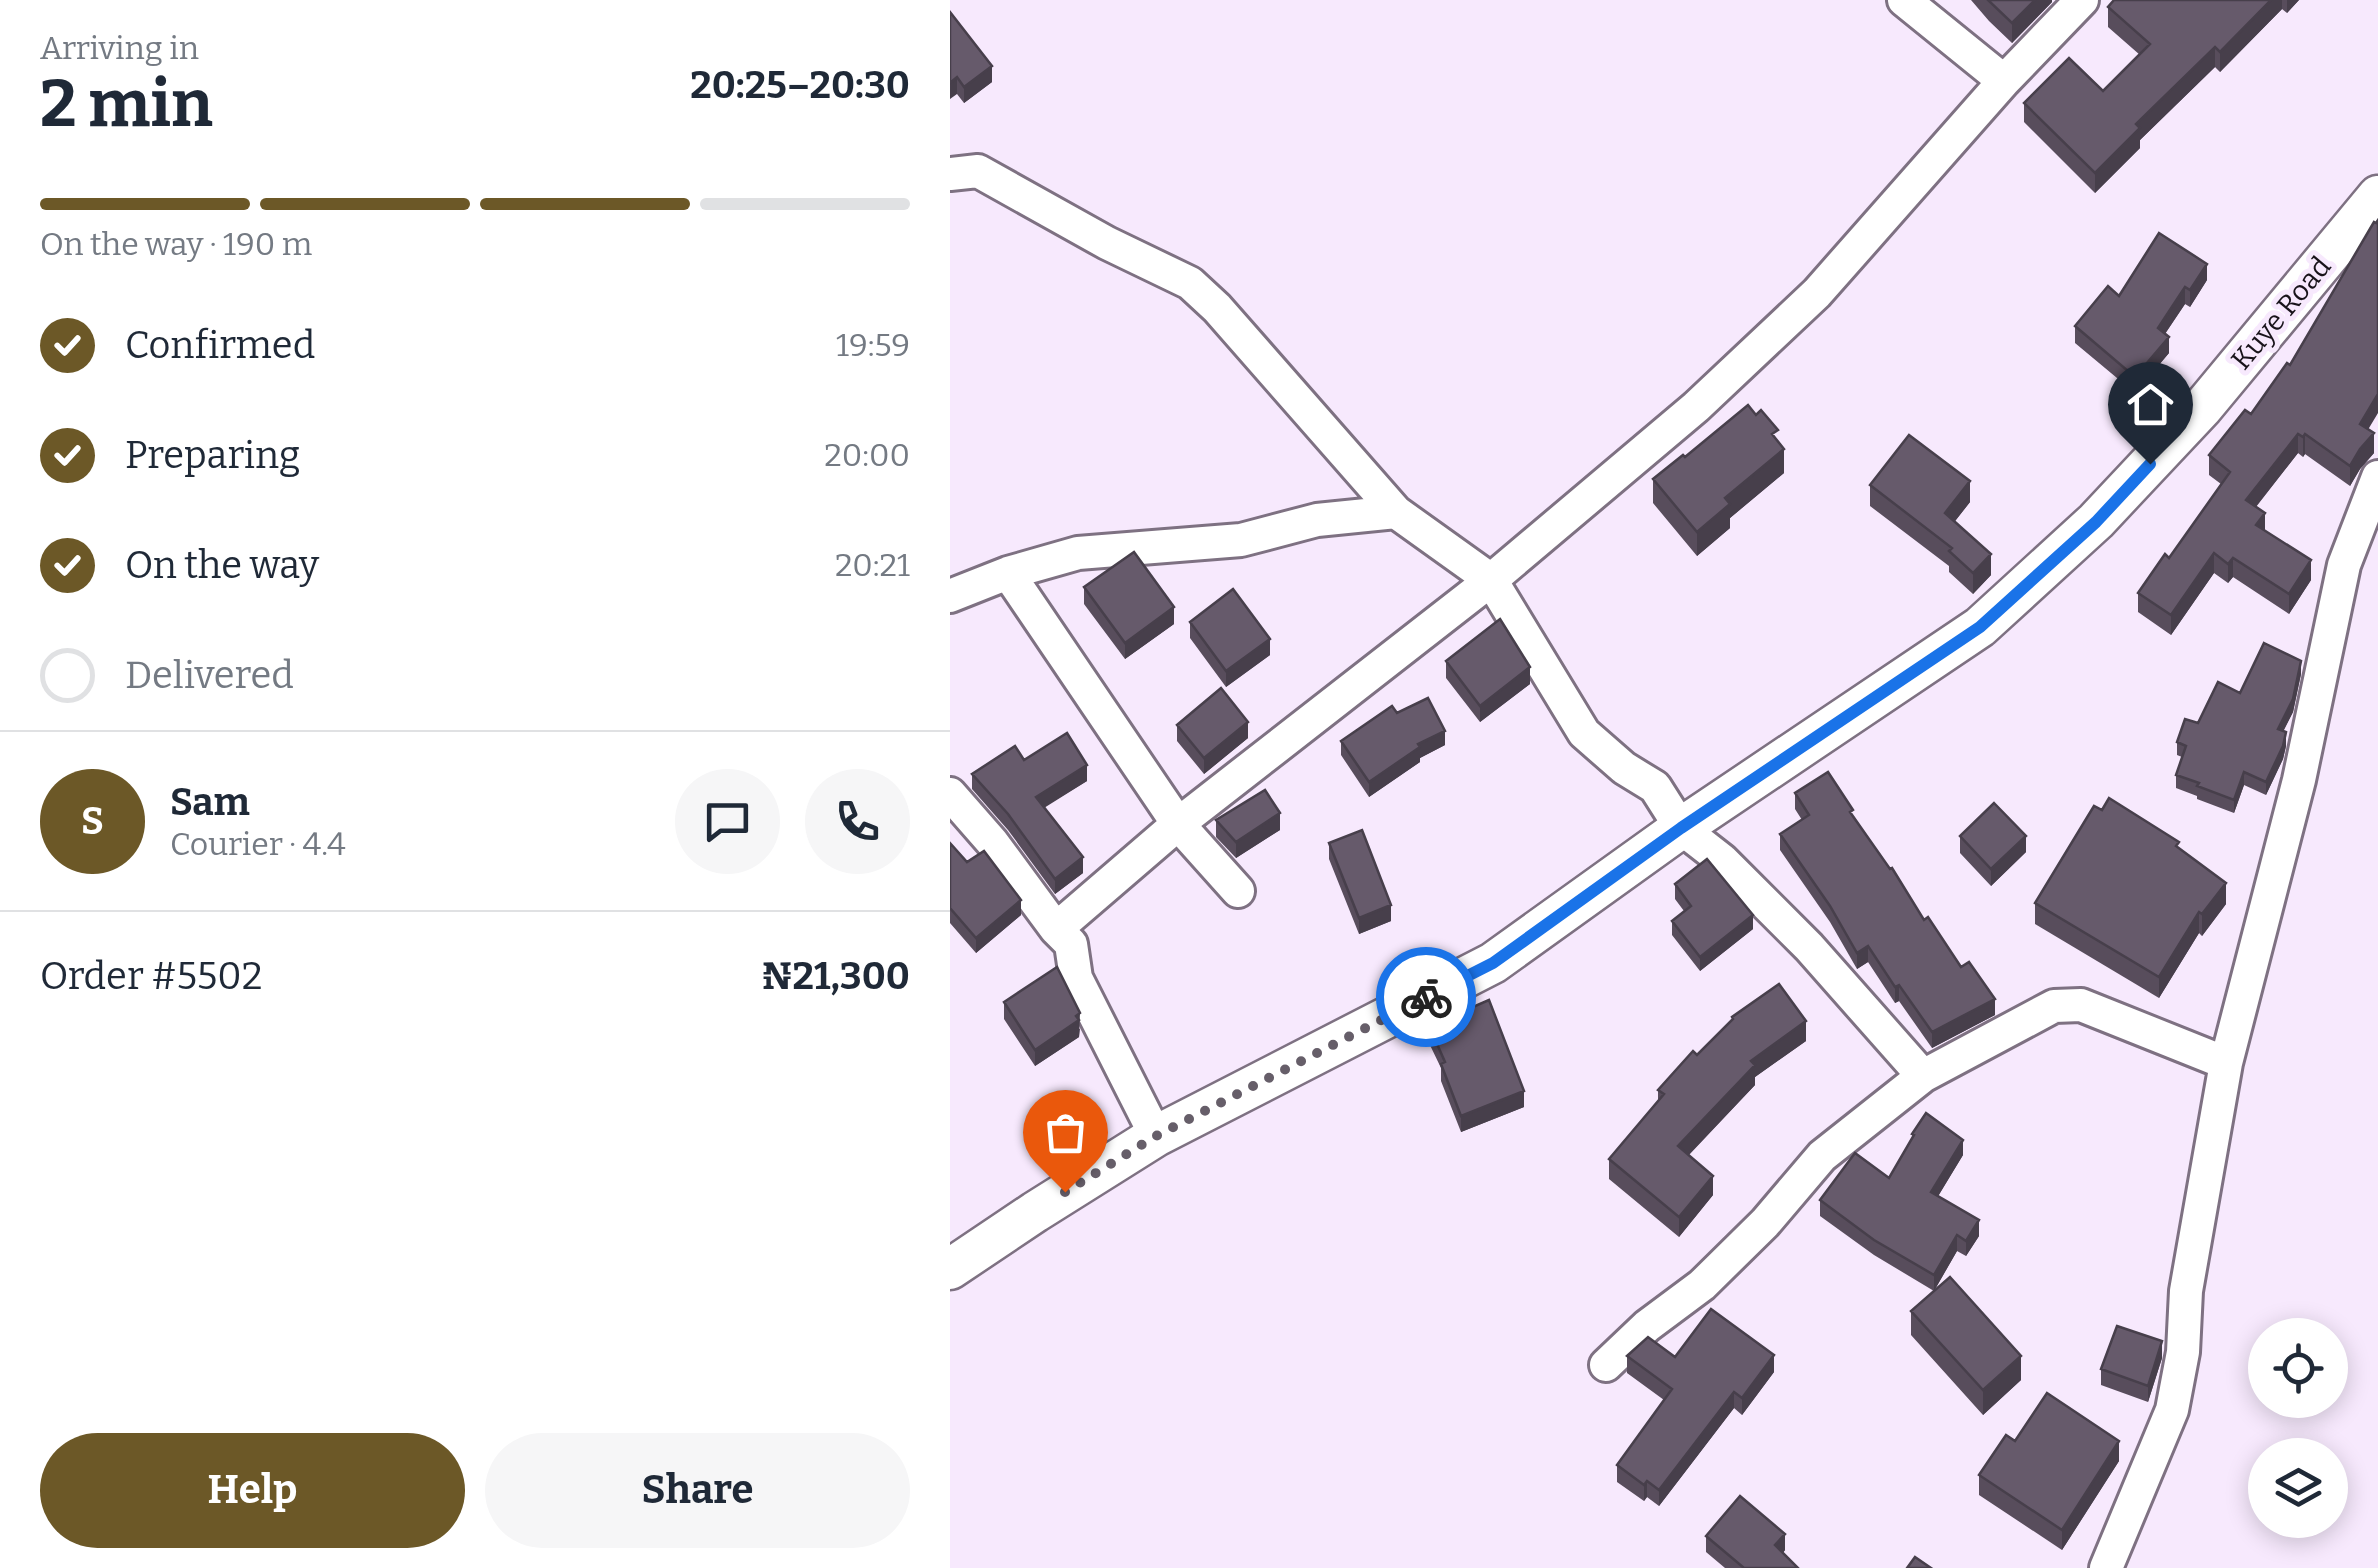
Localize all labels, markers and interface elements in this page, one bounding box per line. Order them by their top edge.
text: Arriving in [40,29,199,67]
text: 20:25–20:30 [690,62,910,108]
text: 2 min [40,65,213,143]
text: On the way · 190 m [40,225,312,263]
street label: Kuye Road [2224,250,2338,376]
icon: check [40,318,95,373]
text: Confirmed [125,322,315,368]
text: 19:59 [836,326,910,364]
pin [2108,362,2193,465]
icon: home [2123,377,2178,432]
icon: check [40,428,95,483]
text: Preparing [125,432,300,478]
text: 20:00 [824,436,910,474]
icon: check [40,538,95,593]
text: On the way [125,542,319,588]
text: 20:21 [835,546,910,584]
text: Delivered [125,652,294,698]
button: chat [675,769,780,874]
button: phone [805,769,910,874]
text: Sam [170,779,250,825]
text: S [81,798,104,844]
text: Courier · 4.4 [170,825,346,863]
courier [1376,947,1476,1047]
text: Order #5502 [40,953,262,999]
text: ₦21,300 [761,953,910,999]
icon: bike [1399,970,1454,1025]
pin [1023,1090,1108,1193]
icon: bag [1038,1105,1093,1160]
map controls [2248,1318,2348,1538]
button: locate [2248,1318,2348,1418]
button: Help [40,1433,465,1548]
button: Share [485,1433,910,1548]
button: layers [2248,1438,2348,1538]

